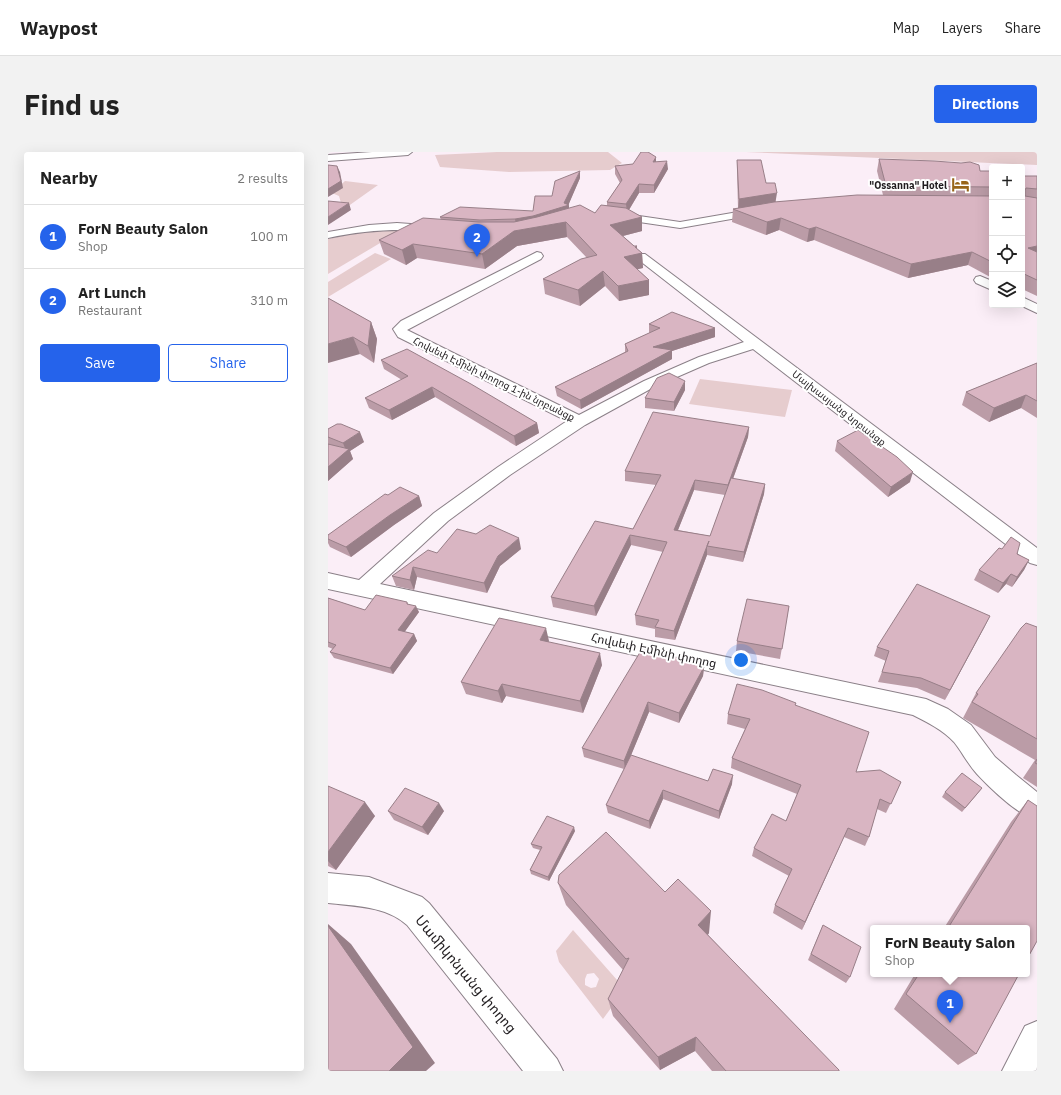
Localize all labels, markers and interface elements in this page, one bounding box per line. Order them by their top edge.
text: Waypost [20,16,98,40]
text: Map [893,19,920,37]
text: Layers [942,19,983,37]
text: Share [1005,19,1041,37]
button: Directions [934,85,1037,123]
text: Find us [24,86,120,123]
map controls [989,164,1025,308]
button: + [989,164,1025,200]
text: Nearby [40,167,98,189]
text: 2 results [237,170,288,187]
hotel icon: "Ossanna" Hotel [950,175,970,195]
place label: "Ossanna" Hotel [869,179,947,192]
button: − [989,200,1025,236]
text: ForN Beauty Salon [78,219,208,238]
pin: 2 [464,224,490,257]
text: 1 [49,228,57,245]
text: 100 m [250,228,288,245]
button: locate [989,236,1025,272]
text: Shop [78,238,108,255]
button: layers [989,272,1025,308]
text: Art Lunch [78,283,146,302]
text: 2 [49,292,57,309]
text: 310 m [250,292,288,309]
text: Restaurant [78,302,142,319]
street label: Հովսեփ Էմինի փողոց 1-ին նրբանցք [411,334,577,424]
button: Save [40,344,160,382]
button: Share [168,344,288,382]
street label: Մալխասյանց նրբանցք [789,367,889,449]
street label: Հովսեփ Էմինի փողոց [590,629,718,671]
your location [731,650,751,670]
street label: Մամիկոնյանց փողոց [411,911,521,1037]
popup [870,925,1030,977]
text: ForN Beauty Salon [885,933,1015,952]
text: Shop [885,952,915,969]
pin: 1 [937,990,963,1023]

